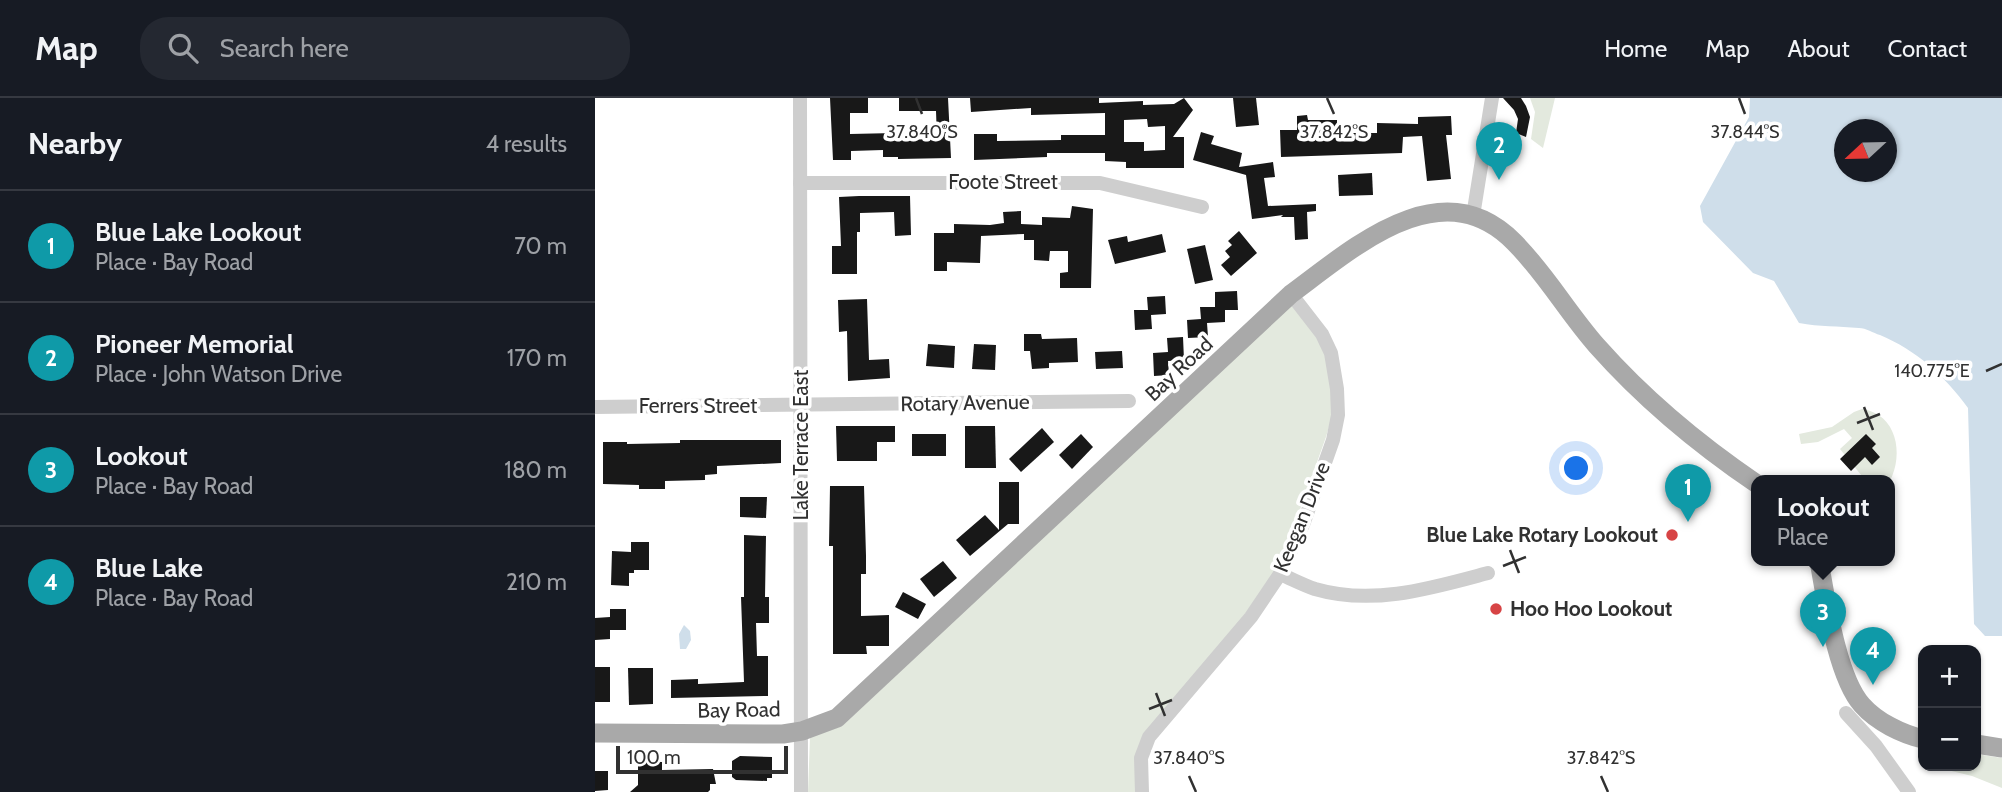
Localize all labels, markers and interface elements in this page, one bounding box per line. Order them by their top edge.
search box [140,17,630,80]
text: Map [35,28,98,68]
icon: search [164,29,202,67]
text: Search here [220,32,349,64]
text: Home [1604,34,1667,63]
text: Map [1705,34,1750,63]
text: About [1788,34,1850,63]
text: Contact [1888,34,1967,63]
north arrow [1834,119,1897,182]
text: 37.840°S [886,121,958,143]
text: 37.842°S [1300,121,1368,143]
text: 37.844°S [1710,121,1780,143]
pin: 2 [1476,122,1522,180]
text: Nearby [28,125,122,162]
text: 4 results [486,130,567,158]
street label: Foote Street [948,169,1058,194]
text: Blue Lake Lookout [95,216,301,248]
text: 1 [47,232,55,260]
text: 70 m [514,232,567,260]
text: Place · Bay Road [95,248,253,276]
text: Pioneer Memorial [95,328,294,360]
street label: Bay Road [1140,331,1218,406]
text: 2 [45,344,57,372]
text: 170 m [507,344,567,372]
text: Place · John Watson Drive [95,360,342,388]
text: 140.775°E [1894,360,1970,382]
street label: Lake Terrace East [788,370,813,520]
street label: Rotary Avenue [900,389,1030,416]
street label: Ferrers Street [639,393,757,418]
text: Lookout [95,440,188,472]
your location [1559,451,1593,485]
text: 3 [45,456,57,484]
text: 180 m [504,456,567,484]
street label: Keegan Drive [1268,458,1335,576]
pin: 1 [1665,464,1711,522]
text: Place · Bay Road [95,472,253,500]
popup [1751,475,1895,566]
text: Lookout [1777,491,1869,523]
place label: Blue Lake Rotary Lookout [1426,522,1658,547]
text: Place [1777,523,1828,551]
marker: Blue Lake Rotary Lookout [1664,527,1680,543]
text: Blue Lake [95,552,203,584]
text: 4 [44,568,58,596]
text: 210 m [506,568,567,596]
text: Place · Bay Road [95,584,253,612]
pin: 3 [1800,589,1846,647]
place label: Hoo Hoo Lookout [1510,596,1672,621]
marker: Hoo Hoo Lookout [1488,601,1504,617]
pin: 4 [1850,627,1896,685]
map controls [1918,645,1981,771]
button: + [1918,645,1981,708]
street label: Bay Road [697,696,781,723]
button: − [1918,708,1981,771]
scale bar [616,743,787,775]
text: 100 m [627,746,681,769]
text: 37.840°S [1153,747,1225,769]
text: 37.842°S [1567,747,1635,769]

